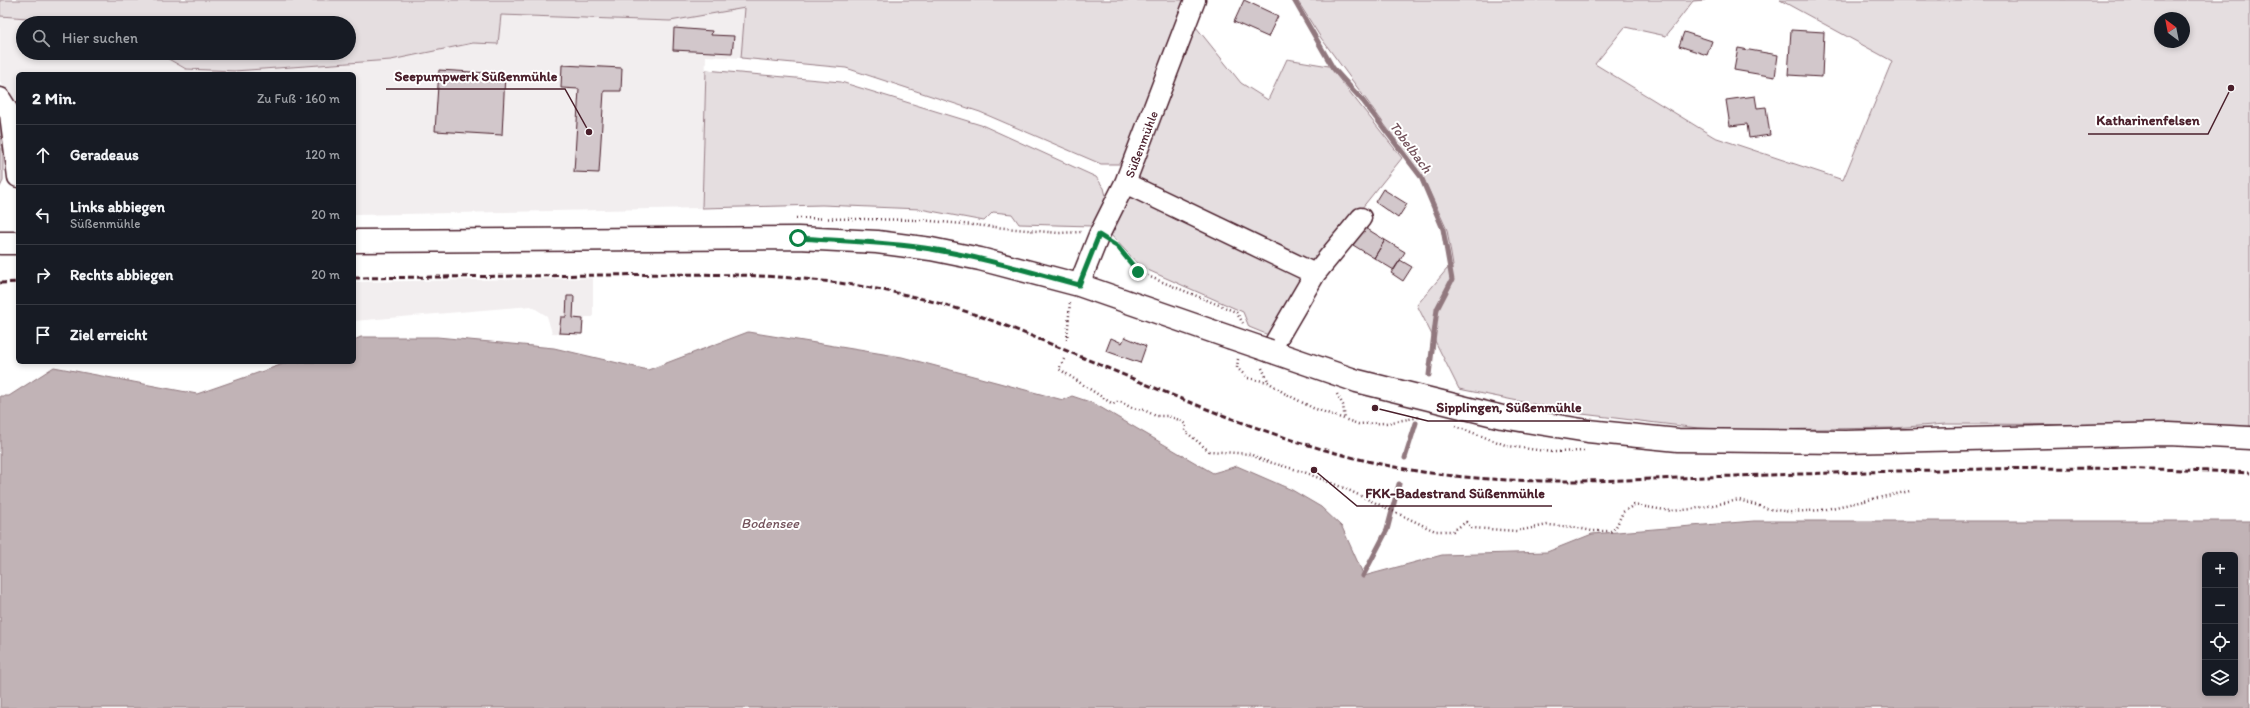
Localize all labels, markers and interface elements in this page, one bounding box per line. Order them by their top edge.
north arrow [2154,12,2190,48]
search box [16,16,356,60]
icon: search [30,27,52,49]
text: Hier suchen [62,29,138,47]
callout: Seepumpwerk Süßenmühle [386,63,565,89]
text: Seepumpwerk Süßenmühle [395,68,558,85]
text: 2 Min. [32,88,76,108]
text: Zu Fuß · 160 m [257,91,340,106]
callout: Katharinenfelsen [2088,108,2208,134]
street label: Süßenmühle [1122,109,1161,180]
text: Katharinenfelsen [2096,112,2200,129]
water label: Tobelbach [1386,118,1436,177]
icon: ahead [32,144,54,166]
text: Geradeaus [70,146,139,164]
text: 120 m [305,147,340,162]
text: Links abbiegen [70,198,165,216]
icon: left [32,204,54,226]
text: 20 m [311,207,340,222]
text: Süßenmühle [70,216,140,231]
route start [789,229,807,247]
route end [1129,263,1147,281]
icon: right [32,264,54,286]
text: Rechts abbiegen [70,266,173,284]
text: 20 m [311,267,340,282]
icon: arrive [32,324,54,346]
text: Ziel erreicht [70,326,147,344]
callout: Sipplingen, Süßenmühle [1428,395,1590,421]
text: Sipplingen, Süßenmühle [1436,399,1582,416]
callout: FKK-Badestrand Süßenmühle [1357,480,1552,506]
text: FKK-Badestrand Süßenmühle [1365,485,1545,502]
water label: Bodensee [741,515,800,532]
map controls [2202,552,2238,696]
button: + [2202,552,2238,588]
button: − [2202,588,2238,624]
button: locate [2202,624,2238,660]
button: layers [2202,660,2238,696]

